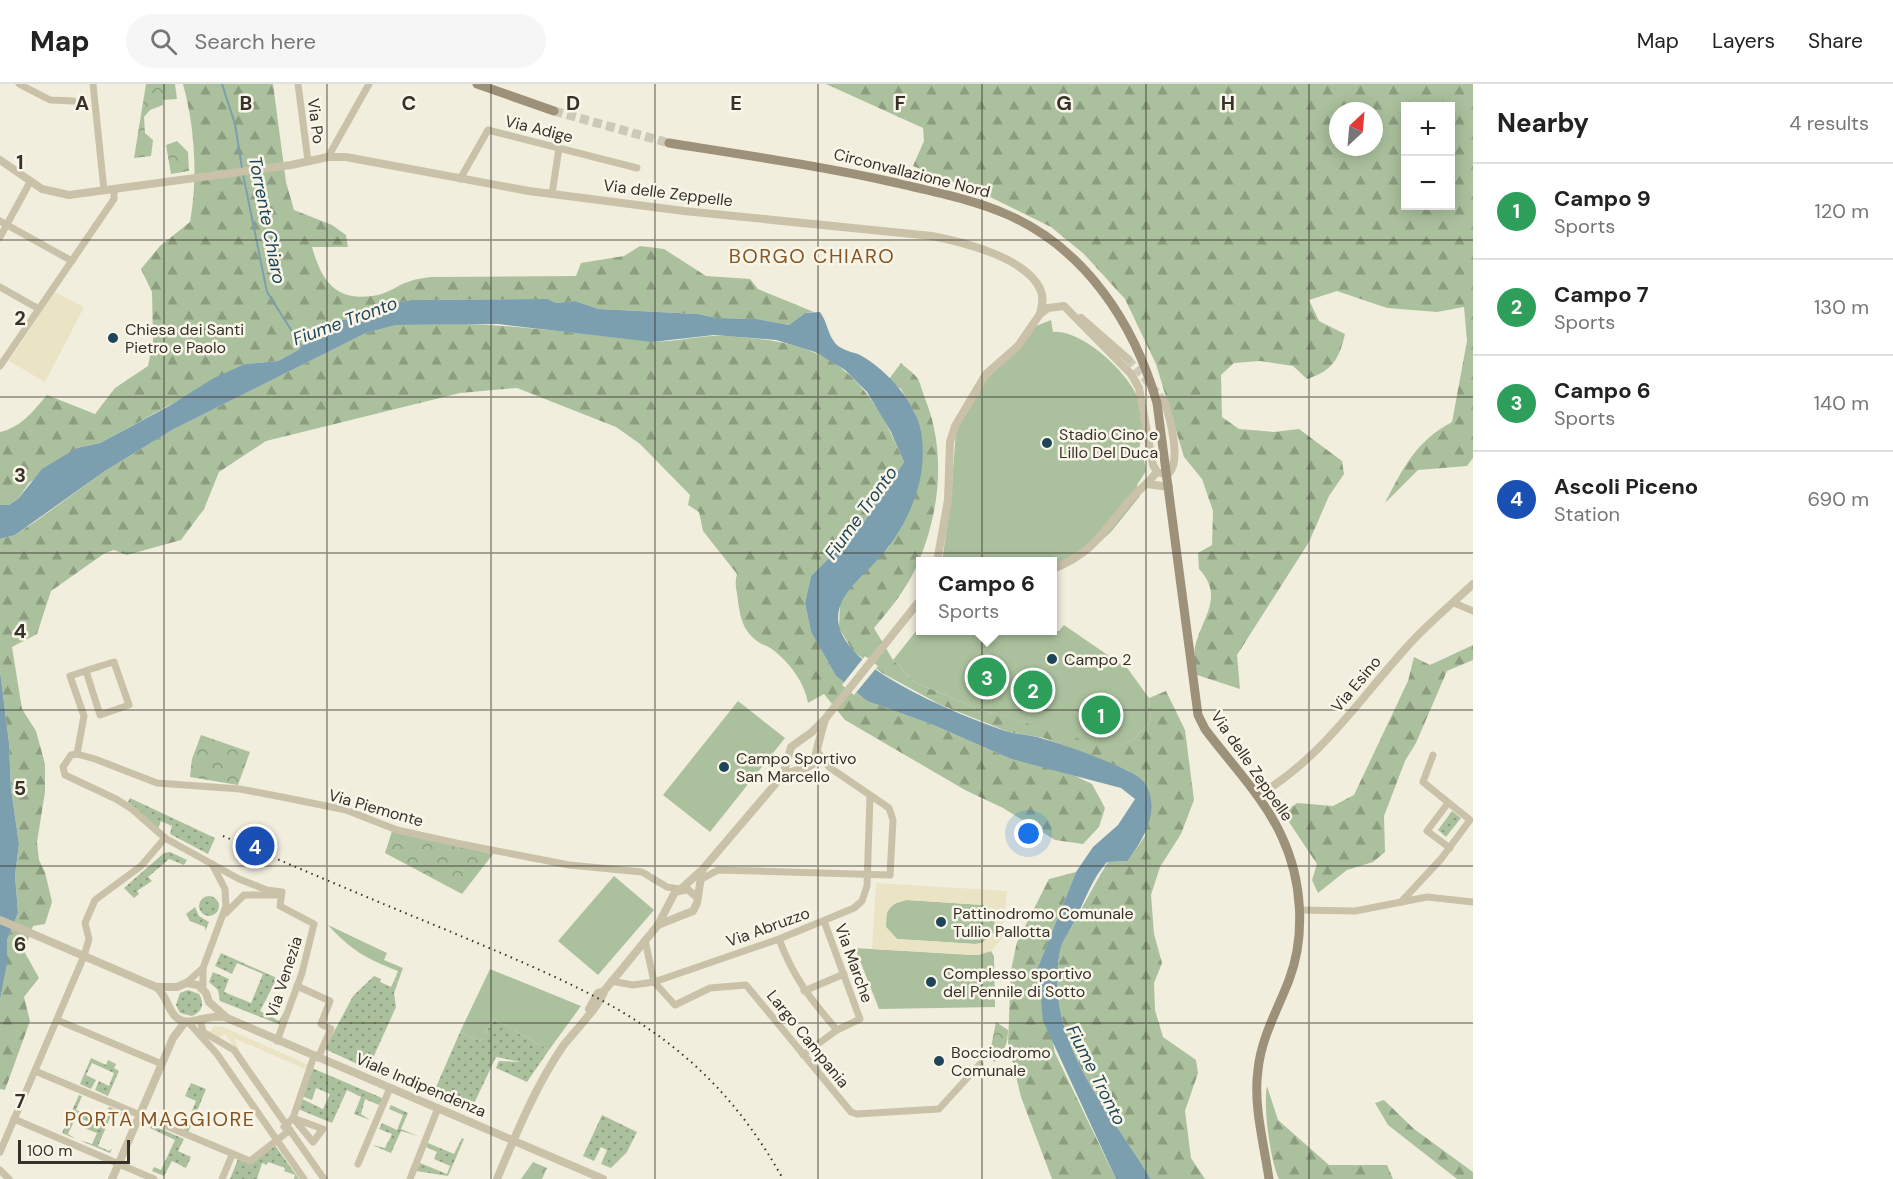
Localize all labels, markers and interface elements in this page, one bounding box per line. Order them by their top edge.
search box [126,14,546,68]
text: Map [30,23,90,60]
icon: search [147,25,180,58]
text: Search here [195,27,316,56]
text: Map [1637,27,1679,55]
text: Layers [1712,27,1775,55]
text: Share [1808,27,1863,55]
text: A [75,90,89,116]
text: B [240,90,252,116]
text: C [402,90,416,116]
text: D [566,90,580,116]
text: E [730,90,742,116]
text: F [894,90,906,116]
text: G [1056,90,1072,116]
text: H [1221,90,1235,116]
street label: Via Po [303,97,329,145]
north arrow [1329,102,1383,156]
map controls [1401,102,1455,210]
button: + [1401,102,1455,156]
text: Nearby [1497,106,1589,140]
street label: Via Adige [503,110,575,148]
text: 4 results [1789,110,1869,136]
street label: Circonvallazione Nord [832,143,992,203]
text: 1 [16,149,24,175]
water label: Torrente Chiaro [243,154,291,286]
button: − [1401,156,1455,210]
street label: Via delle Zeppelle [602,175,734,211]
text: Campo 9 [1554,184,1651,213]
text: 1 [1513,198,1520,224]
text: 120 m [1815,198,1869,224]
text: Sports [1554,213,1615,239]
district label: BORGO CHIARO [729,243,895,269]
text: Campo 7 [1554,280,1649,309]
water label: Fiume Tronto [289,291,401,351]
text: 2 [1511,294,1522,320]
text: 130 m [1814,294,1869,320]
text: 2 [14,305,26,331]
text: Sports [1554,309,1615,335]
place label: Chiesa dei Santi Pietro e Paolo [125,319,244,358]
marker: Chiesa dei Santi Pietro e Paolo [106,331,120,345]
text: Campo 6 [1554,376,1651,405]
text: 3 [1510,390,1523,416]
text: 140 m [1814,390,1869,416]
text: Sports [1554,405,1615,431]
place label: Stadio Cino e Lillo Del Duca [1059,424,1158,463]
marker: Stadio Cino e Lillo Del Duca [1040,436,1054,450]
text: 3 [14,462,26,488]
water label: Fiume Tronto [819,462,903,564]
text: Ascoli Piceno [1554,472,1698,501]
text: 4 [1510,486,1523,512]
text: 690 m [1807,486,1869,512]
text: Station [1554,501,1620,527]
popup [916,557,1057,635]
text: Campo 6 [938,569,1035,598]
text: Sports [938,598,999,624]
text: 4 [14,618,27,644]
place label: Campo 2 [1064,649,1131,670]
marker: Campo 2 [1045,652,1059,666]
street label: Via Esino [1326,652,1386,716]
pin: 3 [968,654,1006,700]
pin: 2 [1014,668,1052,712]
pin: 1 [1082,692,1120,738]
street label: Via delle Zeppelle [1206,707,1298,825]
place label: Campo Sportivo San Marcello [736,748,857,787]
marker: Campo Sportivo San Marcello [717,760,731,774]
text: 5 [14,775,26,801]
street label: Via Piemonte [326,784,426,832]
your location [1014,819,1043,848]
pin: 4 [236,824,274,868]
street label: Via Abruzzo [723,902,813,952]
place label: Pattinodromo Comunale Tullio Pallotta [953,903,1134,942]
marker: Pattinodromo Comunale Tullio Pallotta [934,915,948,929]
street label: Via Marche [830,921,878,1005]
text: 6 [14,931,26,957]
street label: Via Venezia [261,934,307,1020]
place label: Complesso sportivo del Pennile di Sotto [943,963,1092,1002]
marker: Complesso sportivo del Pennile di Sotto [924,975,938,989]
street label: Largo Campania [762,986,854,1092]
water label: Fiume Tronto [1060,1021,1132,1129]
place label: Bocciodromo Comunale [951,1042,1051,1081]
street label: Viale Indipendenza [353,1048,489,1122]
marker: Bocciodromo Comunale [932,1054,946,1068]
text: 7 [15,1088,26,1114]
district label: PORTA MAGGIORE [64,1106,256,1132]
scale bar [18,1137,130,1164]
text: 100 m [27,1140,72,1161]

